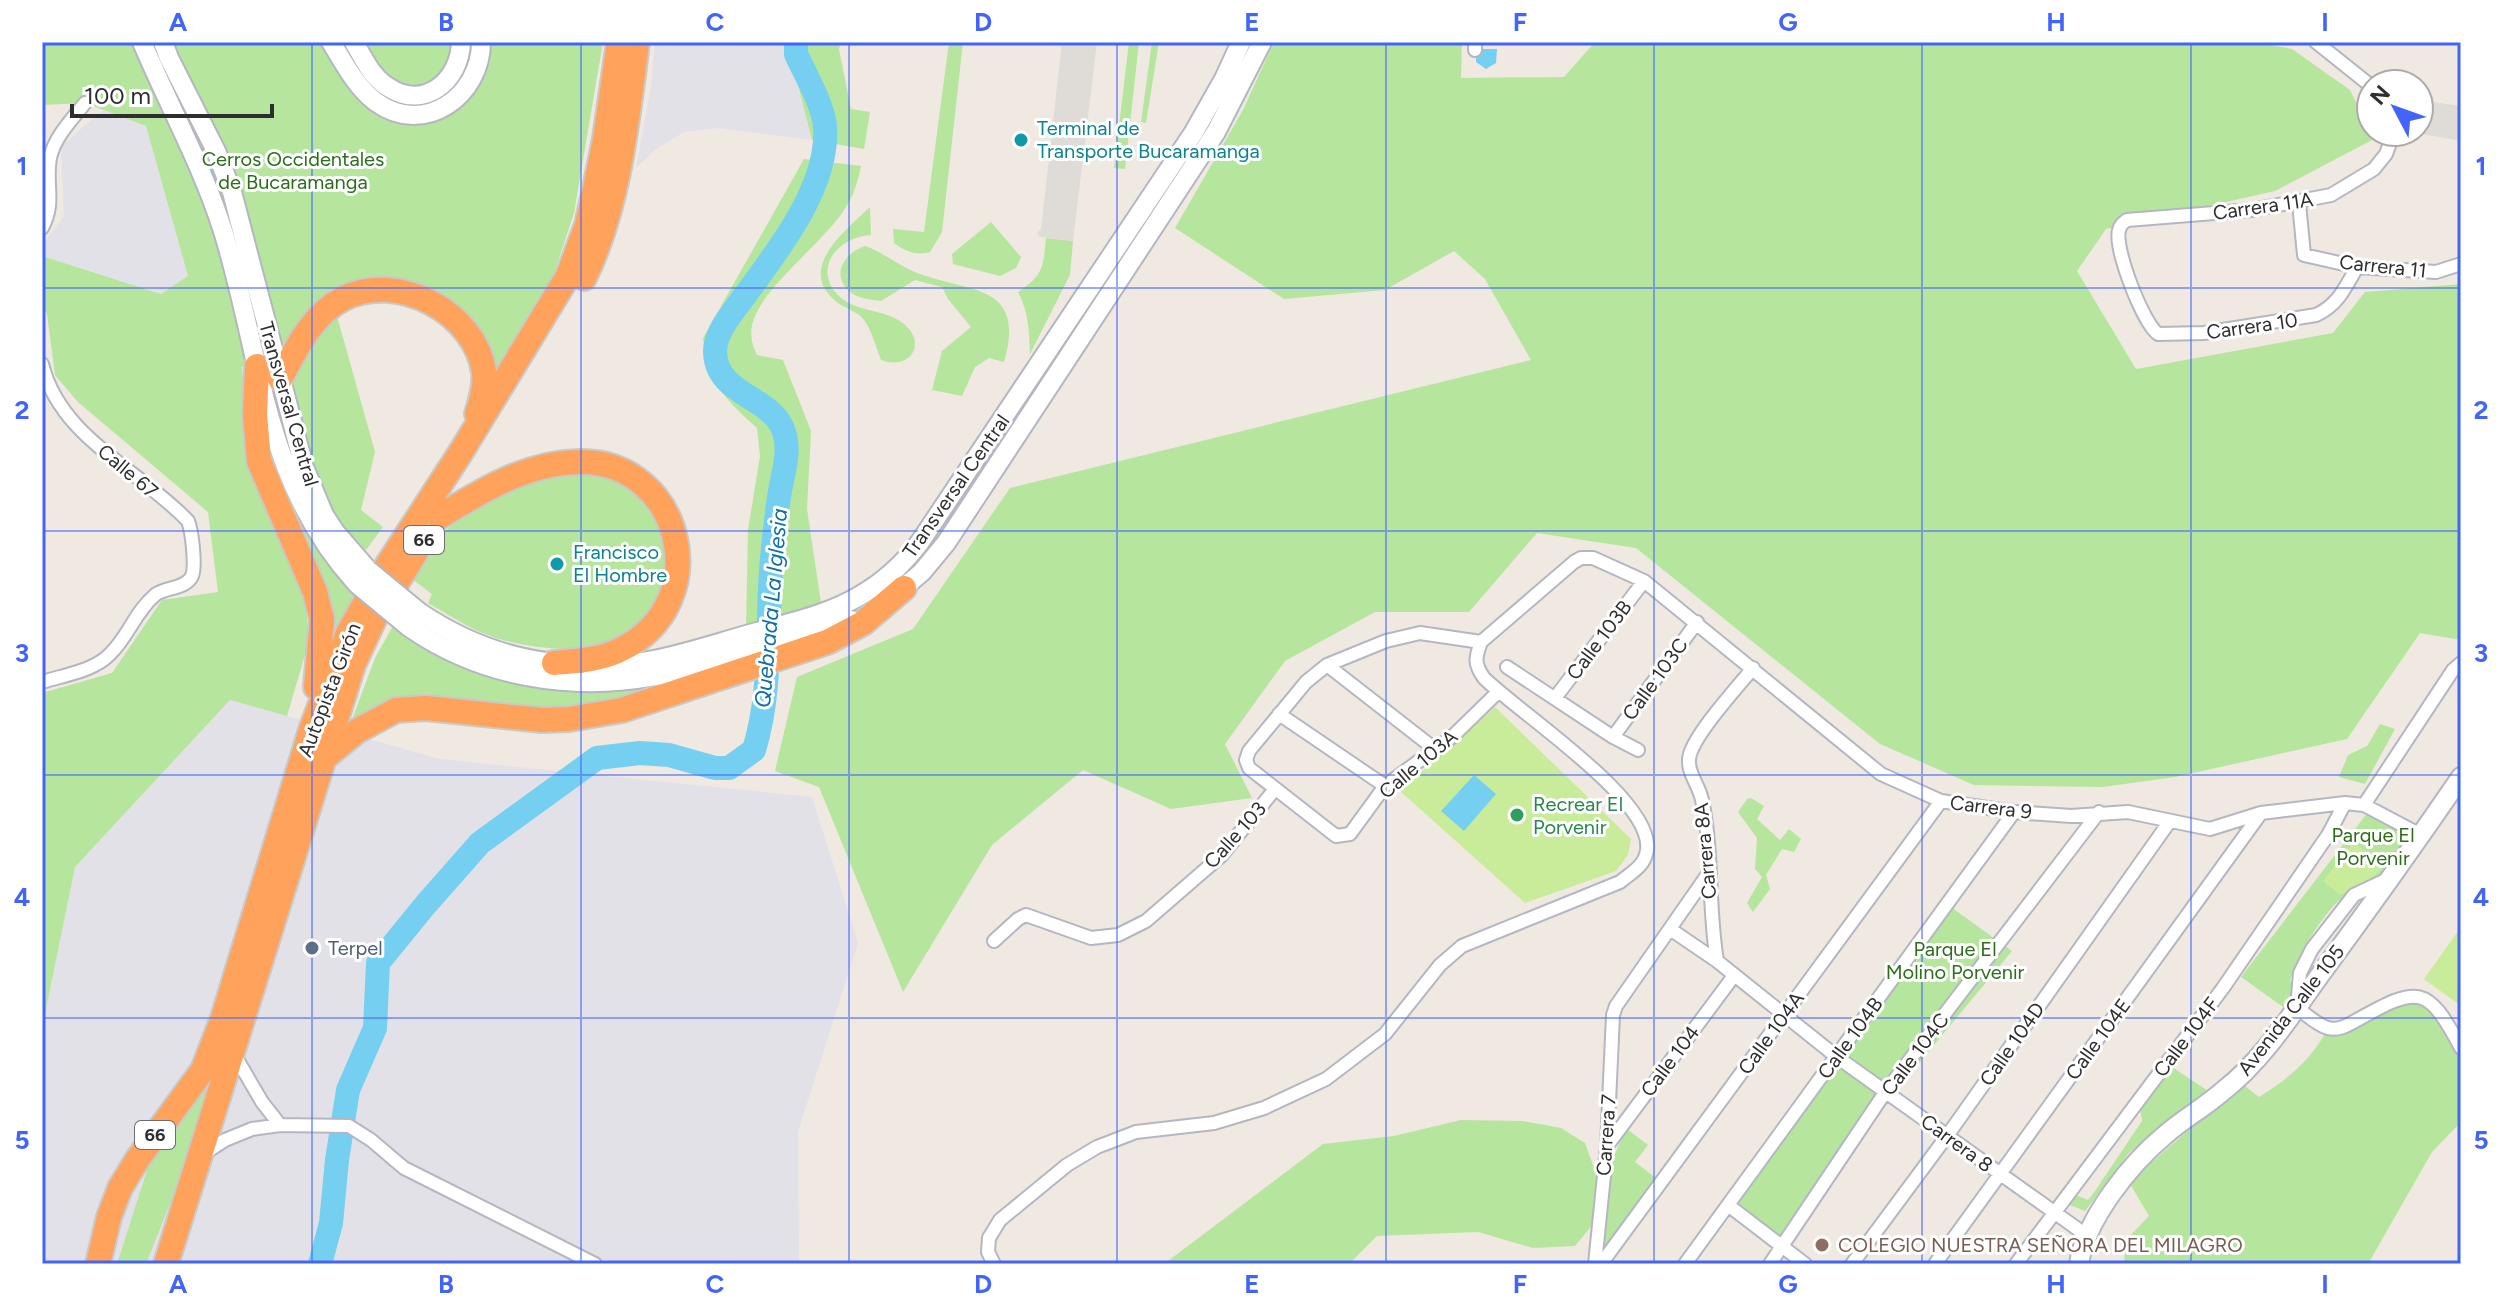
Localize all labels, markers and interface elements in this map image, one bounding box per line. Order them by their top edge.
text: A [169,6,188,38]
text: B [438,6,454,38]
text: C [706,6,725,38]
text: D [974,6,992,38]
text: E [1244,6,1260,38]
text: F [1513,6,1527,38]
text: G [1778,6,1798,38]
text: H [2046,6,2066,38]
text: I [2321,6,2329,38]
scale bar [72,68,272,118]
north arrow [2355,68,2435,148]
text: N [2365,80,2396,110]
text: 100 m [84,81,151,110]
place label: Terminal de Transporte Bucaramanga [1037,116,1260,163]
marker: Terminal de Transporte Bucaramanga [1012,131,1030,149]
park label: Cerros Occidentales de Bucaramanga [202,147,384,194]
text: 1 [17,150,27,182]
text: 1 [2476,150,2486,182]
street label: Carrera 11A [2211,187,2315,225]
street label: Carrera 11 [2338,249,2428,283]
street label: Carrera 10 [2205,308,2299,344]
street label: Transversal Central [254,319,324,489]
text: 2 [14,394,30,426]
text: 2 [2473,394,2489,426]
street label: Transversal Central [898,410,1014,562]
street label: Calle 67 [93,439,163,503]
water label: Quebrada La Iglesia [749,507,793,709]
road number: 66 [404,526,444,554]
place label: Francisco El Hombre [573,540,667,587]
marker: Francisco El Hombre [548,555,566,573]
street label: Calle 103B [1561,595,1637,685]
street label: Autopista Girón [292,620,366,760]
street label: Calle 103C [1617,633,1693,725]
text: 3 [15,637,29,669]
text: 3 [2474,637,2488,669]
street label: Calle 103A [1374,724,1462,804]
street label: Carrera 9 [1949,790,2033,824]
place label: Recrear El Porvenir [1533,792,1623,839]
street label: Calle 103 [1199,797,1271,873]
street label: Carrera 8A [1689,801,1721,900]
marker: Recrear El Porvenir [1508,806,1526,824]
park label: Parque El Porvenir [2331,823,2415,870]
text: 4 [14,881,30,913]
text: 4 [2473,881,2489,913]
place label: Terpel [328,936,383,960]
park label: Parque El Molino Porvenir [1886,937,2025,984]
marker: Terpel [303,939,321,957]
street label: Avenida Calle 105 [2233,940,2349,1080]
street label: Calle 104A [1733,987,1809,1079]
street label: Calle 104F [2148,992,2224,1082]
street label: Calle 104B [1812,993,1888,1083]
street label: Calle 104E [2060,994,2136,1084]
street label: Calle 104D [1974,998,2050,1090]
street label: Calle 104C [1876,1008,1954,1100]
street label: Calle 104 [1636,1021,1704,1101]
street label: Carrera 7 [1591,1093,1621,1177]
street label: Carrera 8 [1916,1109,1998,1177]
road number: 66 [135,1121,175,1149]
text: 5 [14,1124,30,1156]
text: 5 [2473,1124,2489,1156]
place label: COLEGIO NUESTRA SEÑORA DEL MILAGRO [1838,1233,2243,1257]
marker: COLEGIO NUESTRA SEÑORA DEL MILAGRO [1813,1236,1831,1254]
text: A [169,1268,188,1300]
text: B [438,1268,454,1300]
text: C [706,1268,725,1300]
text: D [974,1268,992,1300]
text: E [1244,1268,1260,1300]
text: F [1513,1268,1527,1300]
text: G [1778,1268,1798,1300]
text: H [2046,1268,2066,1300]
text: I [2321,1268,2329,1300]

